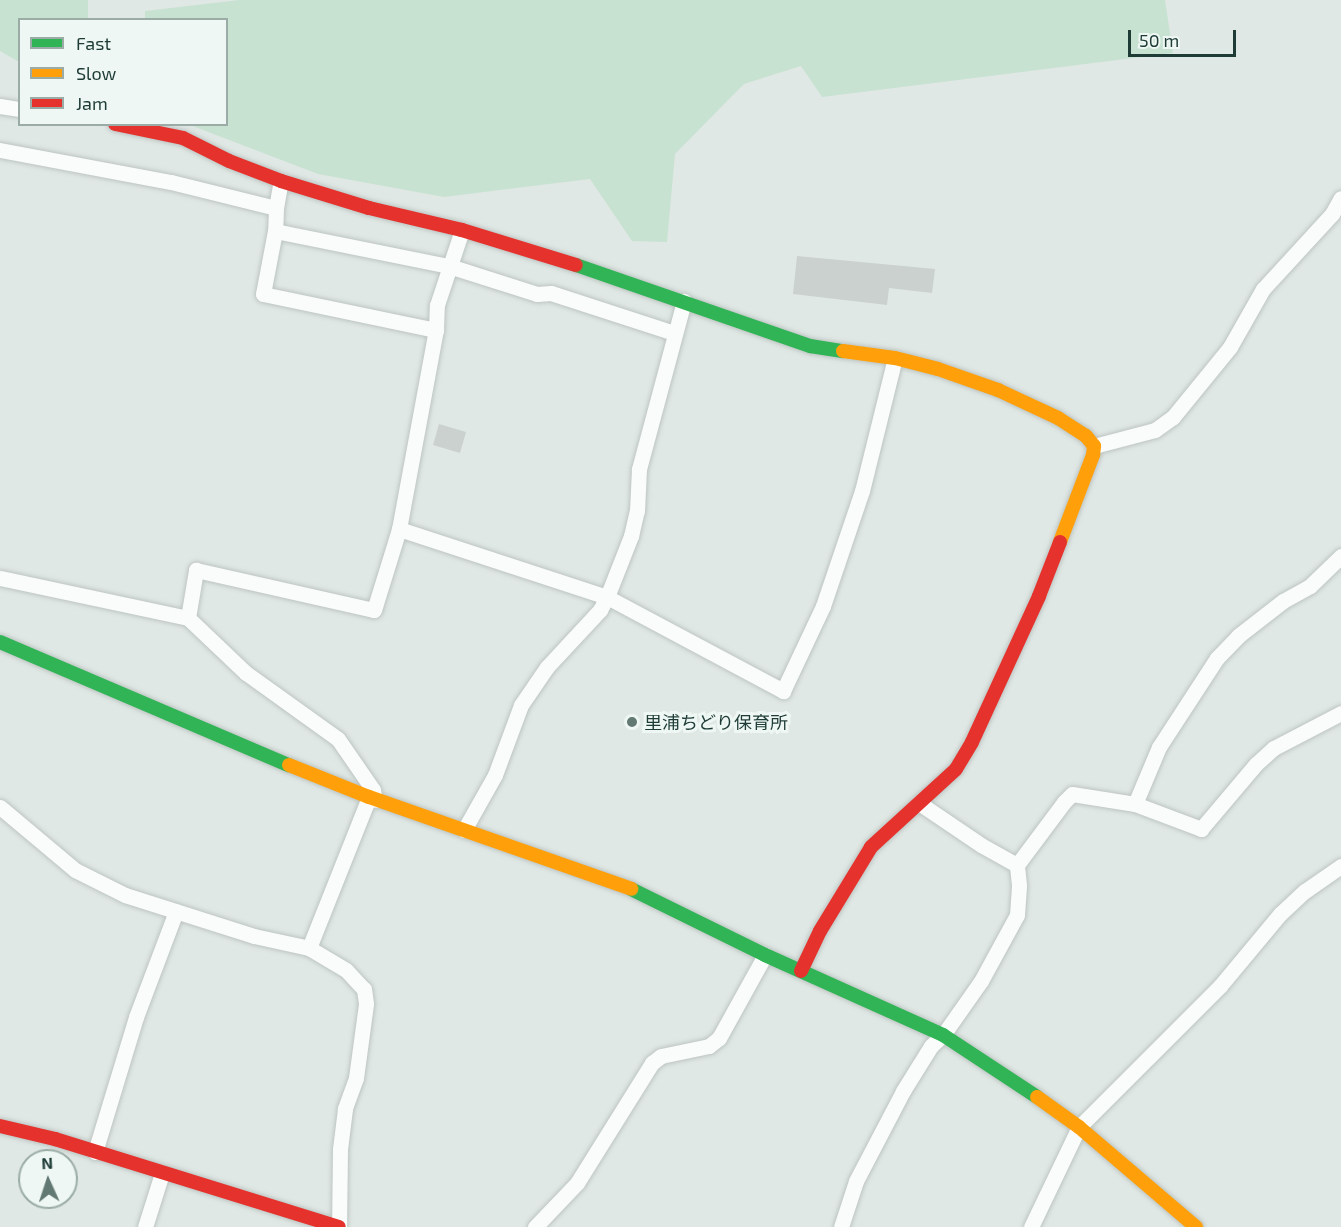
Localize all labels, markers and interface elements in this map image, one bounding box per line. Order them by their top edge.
legend [18,18,228,126]
scale bar [1131,18,1239,56]
text: 50 m [1139,29,1179,51]
text: Fast [76,32,111,54]
text: Slow [76,62,116,84]
text: Jam [76,92,108,114]
place label: 里浦ちどり保育所 [644,711,788,733]
marker: 里浦ちどり保育所 [625,715,639,729]
north arrow [18,1149,78,1209]
text: N [41,1153,53,1172]

